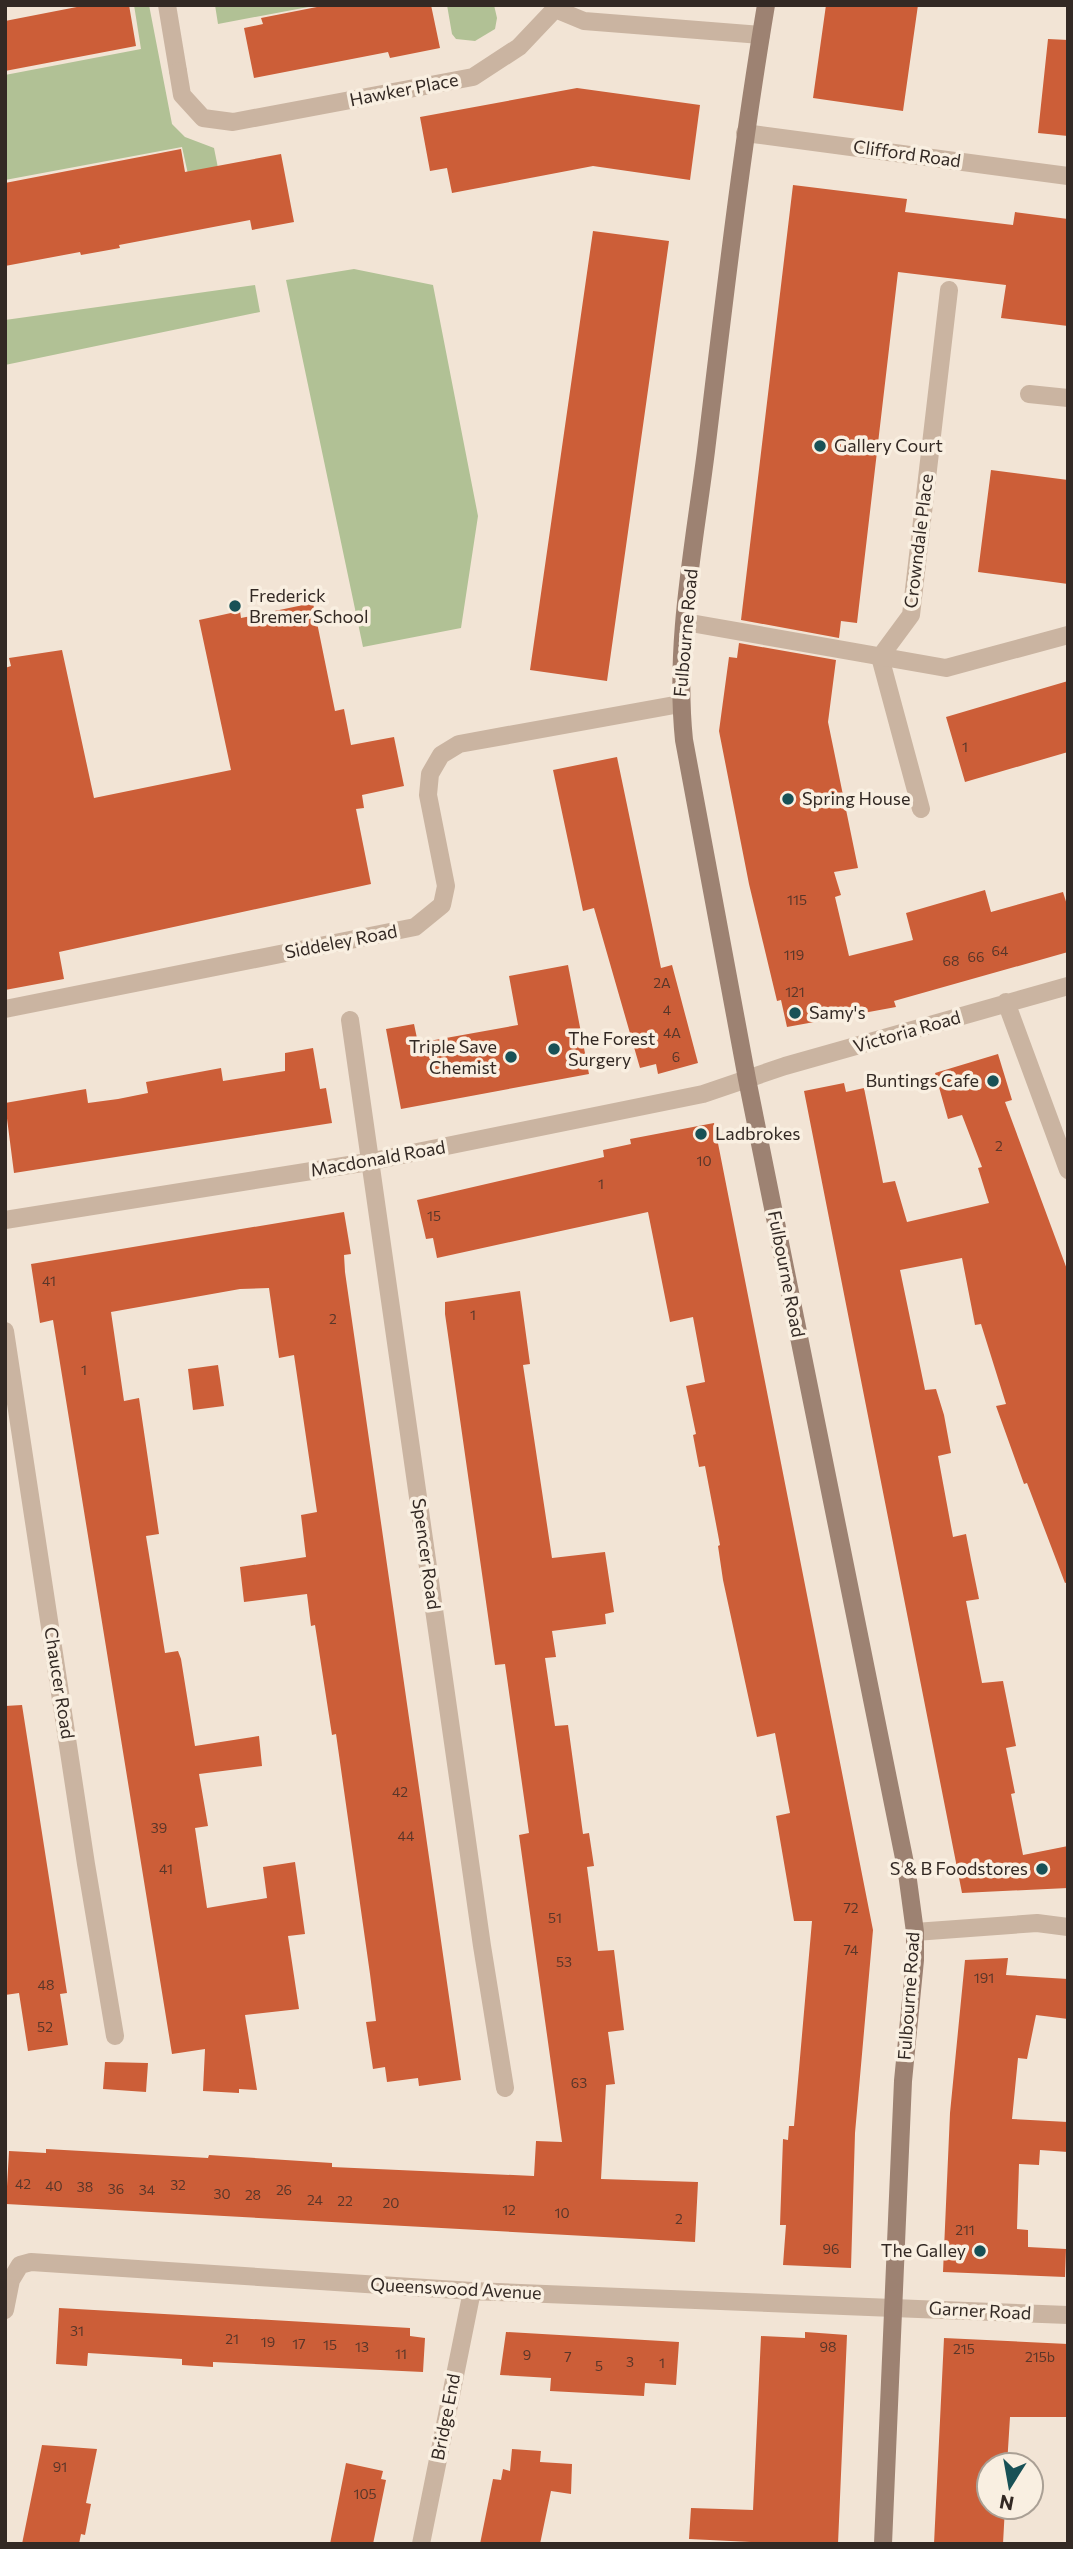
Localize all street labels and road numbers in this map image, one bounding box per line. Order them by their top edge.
street label: Hawker Place [348,68,460,110]
street label: Clifford Road [852,135,962,171]
street label: Crowndale Place [899,472,937,609]
street label: Fulbourne Road [668,568,702,698]
street label: Siddeley Road [283,919,399,963]
street label: Victoria Road [851,1005,963,1057]
street label: Macdonald Road [309,1135,447,1181]
street label: Fulbourne Road [764,1209,810,1339]
street label: Spencer Road [408,1497,446,1611]
street label: Chaucer Road [40,1625,80,1740]
street label: Fulbourne Road [893,1931,923,2061]
street label: Queenswood Avenue [370,2273,542,2303]
street label: Garner Road [928,2296,1032,2324]
street label: Bridge End [426,2372,464,2462]

